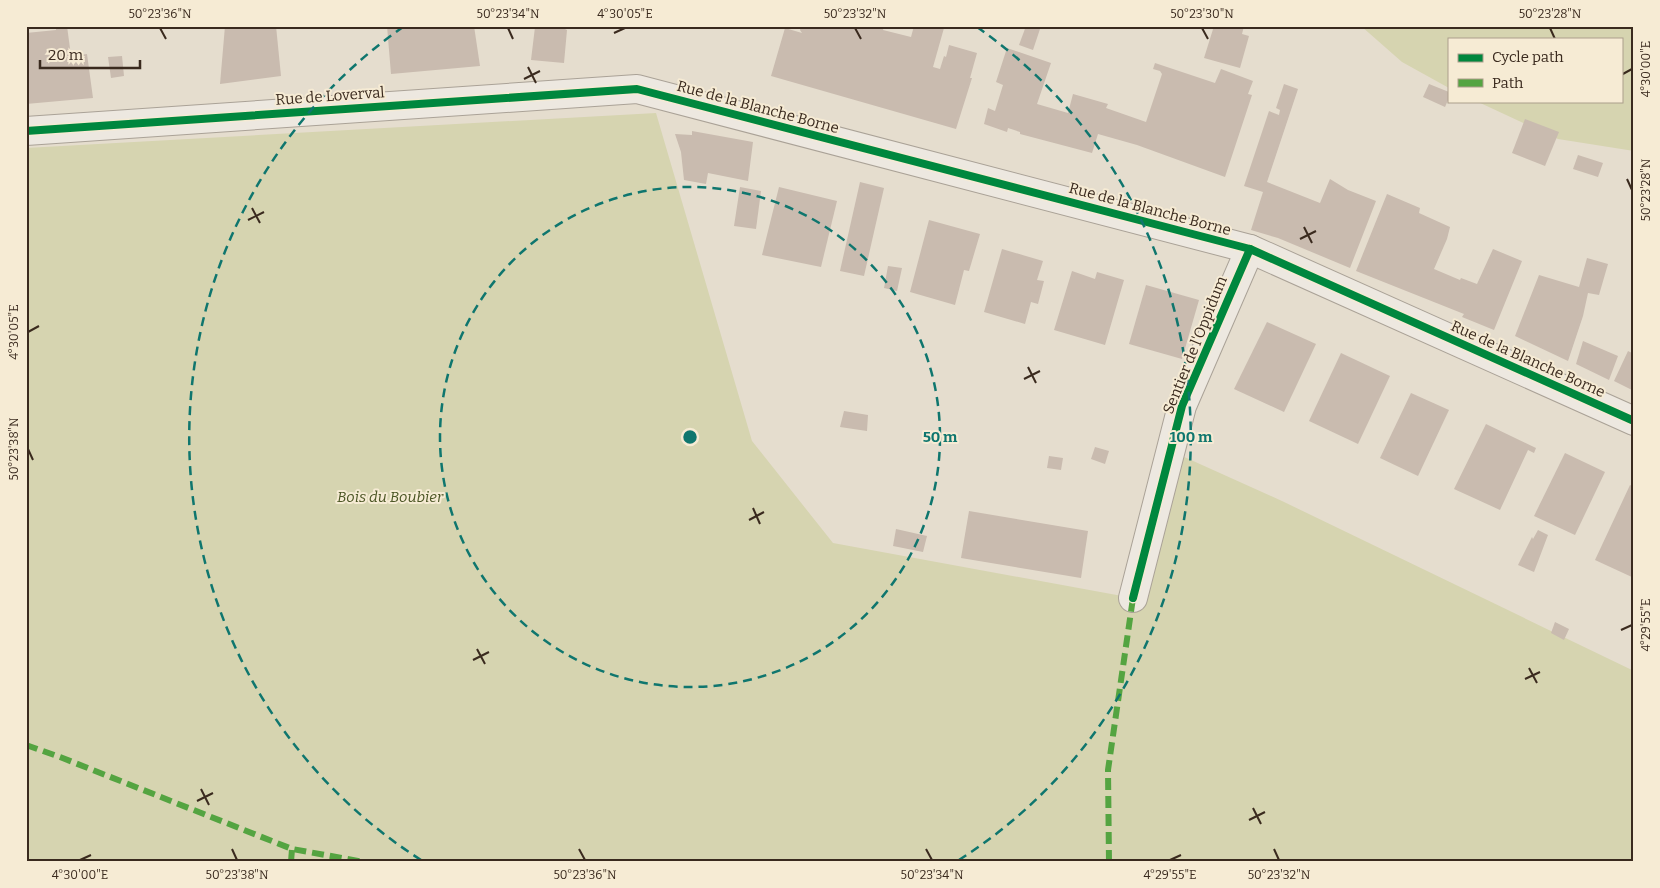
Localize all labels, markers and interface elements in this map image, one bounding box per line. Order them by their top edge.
text: 50°23'36"N [128,7,192,21]
text: 50°23'34"N [476,7,540,21]
text: 4°30'05"E [597,7,653,21]
text: 50°23'32"N [824,7,887,21]
text: 50°23'30"N [1170,7,1234,21]
text: 50°23'28"N [1519,7,1582,21]
scale bar [40,38,140,70]
legend [1448,38,1622,102]
text: 4°30'00"E [1639,41,1653,97]
text: 20 m [48,46,84,64]
text: Cycle path [1492,48,1564,66]
text: Path [1492,74,1524,92]
street label: Rue de la Blanche Borne [675,77,841,137]
street label: Rue de Loverval [275,83,385,109]
text: 50°23'28"N [1639,158,1653,221]
street label: Rue de la Blanche Borne [1067,179,1233,239]
street label: Sentier de l'Oppidum [1159,273,1231,417]
text: 4°30'05"E [7,304,21,360]
street label: Rue de la Blanche Borne [1448,317,1608,401]
text: 50°23'38"N [7,417,21,481]
centre of rings [681,428,699,446]
text: 50 m [923,428,958,446]
text: 100 m [1170,428,1213,446]
park label: Bois du Boubier [337,488,444,506]
text: 4°29'55"E [1639,598,1653,652]
text: 4°30'00"E [52,868,108,882]
text: 50°23'38"N [206,868,269,882]
text: 50°23'36"N [553,868,617,882]
text: 50°23'34"N [900,868,964,882]
text: 4°29'55"E [1143,868,1197,882]
text: 50°23'32"N [1248,868,1311,882]

